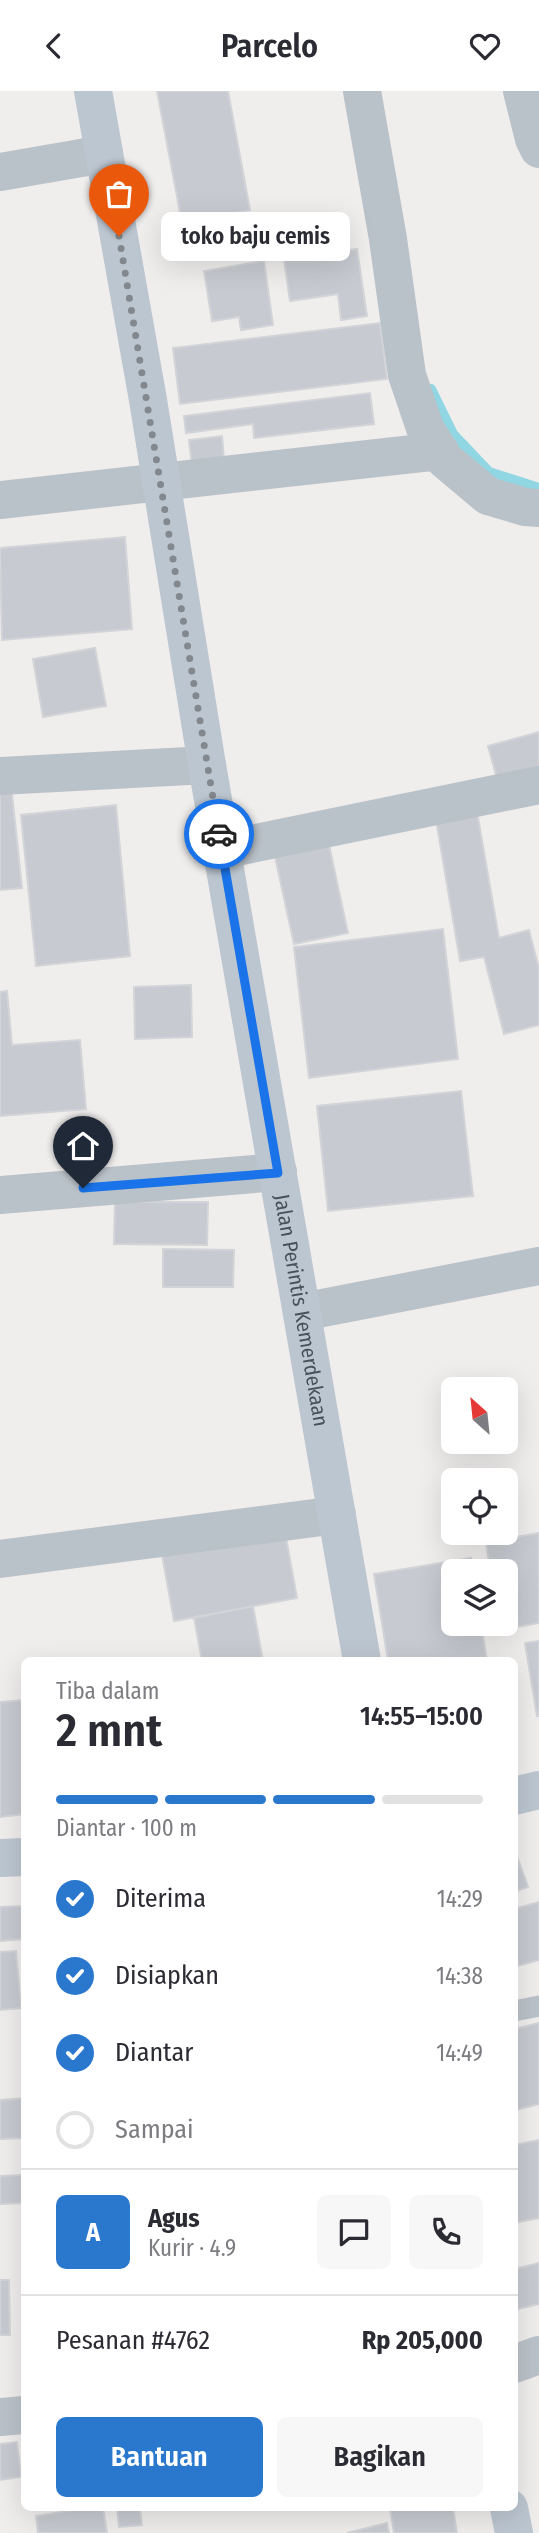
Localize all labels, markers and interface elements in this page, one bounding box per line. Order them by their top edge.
icon: back [35,27,73,65]
text: Parcelo [221,27,318,65]
icon: heart [466,27,504,65]
pin [89,164,149,236]
icon: bag [100,175,138,213]
callout: toko baju cemis [161,211,350,261]
text: toko baju cemis [181,222,330,250]
courier [184,799,254,869]
icon: car [200,815,238,853]
pin [53,1116,113,1188]
icon: home [64,1127,102,1165]
street label: Jalan Perintis Kemerdekaan [268,1192,334,1428]
north arrow [441,1377,518,1454]
map controls [441,1377,518,1636]
button: locate [441,1468,518,1545]
button: layers [441,1559,518,1636]
text: Tiba dalam [56,1677,159,1705]
text: 14:55–15:00 [360,1701,483,1732]
text: 2 mnt [56,1703,162,1758]
text: Diantar · 100 m [56,1814,197,1842]
icon: check [56,1880,94,1918]
text: Diterima [115,1883,206,1914]
text: 14:29 [437,1885,483,1913]
icon: check [56,1957,94,1995]
text: Disiapkan [115,1960,219,1991]
text: 14:38 [436,1962,483,1990]
icon: check [56,2034,94,2072]
text: Diantar [115,2037,193,2068]
text: 14:49 [436,2039,483,2067]
text: Sampai [115,2114,194,2145]
button: chat [317,2195,391,2269]
button: phone [409,2195,483,2269]
text: Agus [148,2203,200,2234]
text: A [86,2217,100,2248]
text: Kurir · 4.9 [148,2234,236,2262]
text: Pesanan #4762 [56,2325,210,2356]
text: Rp 205,000 [362,2325,483,2356]
button: Bantuan [56,2417,263,2497]
button: Bagikan [277,2417,483,2497]

